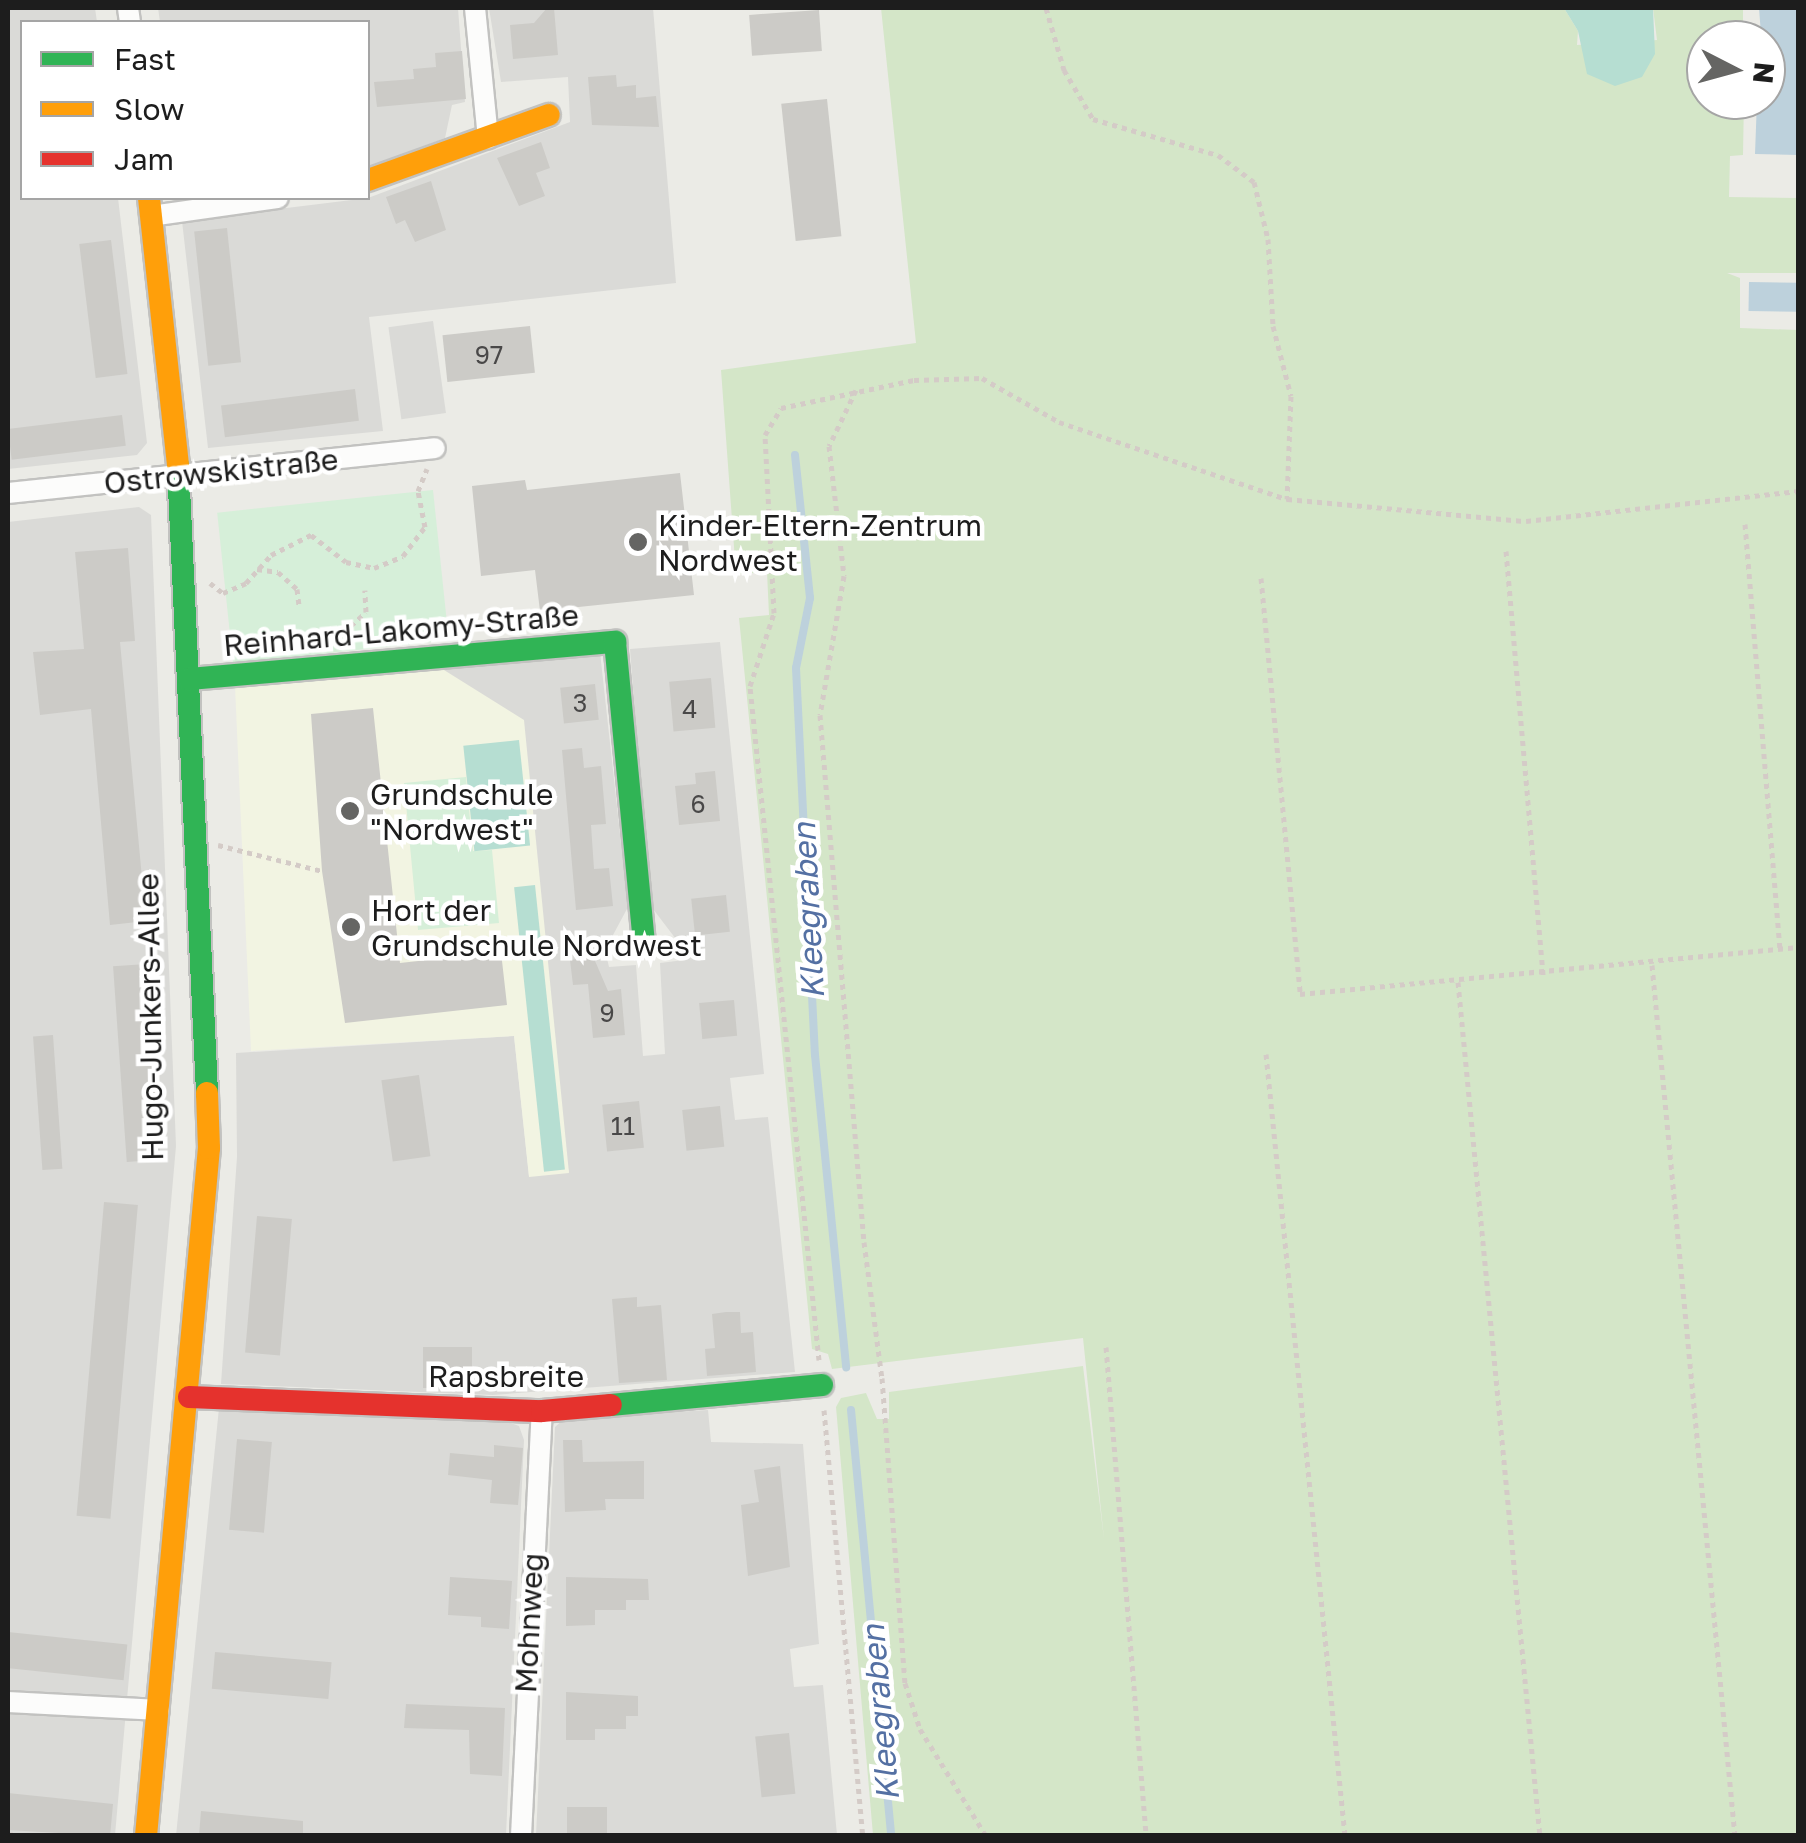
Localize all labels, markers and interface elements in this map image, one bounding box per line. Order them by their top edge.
legend [20,20,370,200]
north arrow [1686,20,1786,120]
text: Fast [114,41,176,77]
text: N [1747,61,1782,85]
text: Slow [114,91,185,127]
text: Jam [114,141,174,177]
house number: 97 [475,340,503,370]
street label: Ostrowskistraße [102,441,340,501]
place label: Kinder-Eltern-Zentrum Nordwest [658,507,982,578]
marker: Kinder-Eltern-Zentrum Nordwest [627,531,649,553]
street label: Reinhard-Lakomy-Straße [222,597,580,663]
house number: 3 [573,688,587,718]
house number: 4 [682,694,698,724]
place label: Grundschule "Nordwest" [370,776,553,846]
house number: 6 [690,789,706,819]
marker: Grundschule "Nordwest" [339,800,361,822]
water label: Kleegraben [784,822,832,1000]
street label: Hugo-Junkers-Allee [129,873,171,1161]
place label: Hort der Grundschule Nordwest [371,892,702,962]
marker: Hort der Grundschule Nordwest [340,916,362,938]
house number: 9 [599,998,615,1028]
house number: 11 [611,1111,635,1141]
street label: Rapsbreite [428,1358,584,1394]
street label: Mohnweg [507,1552,551,1694]
water label: Kleegraben [853,1623,907,1803]

